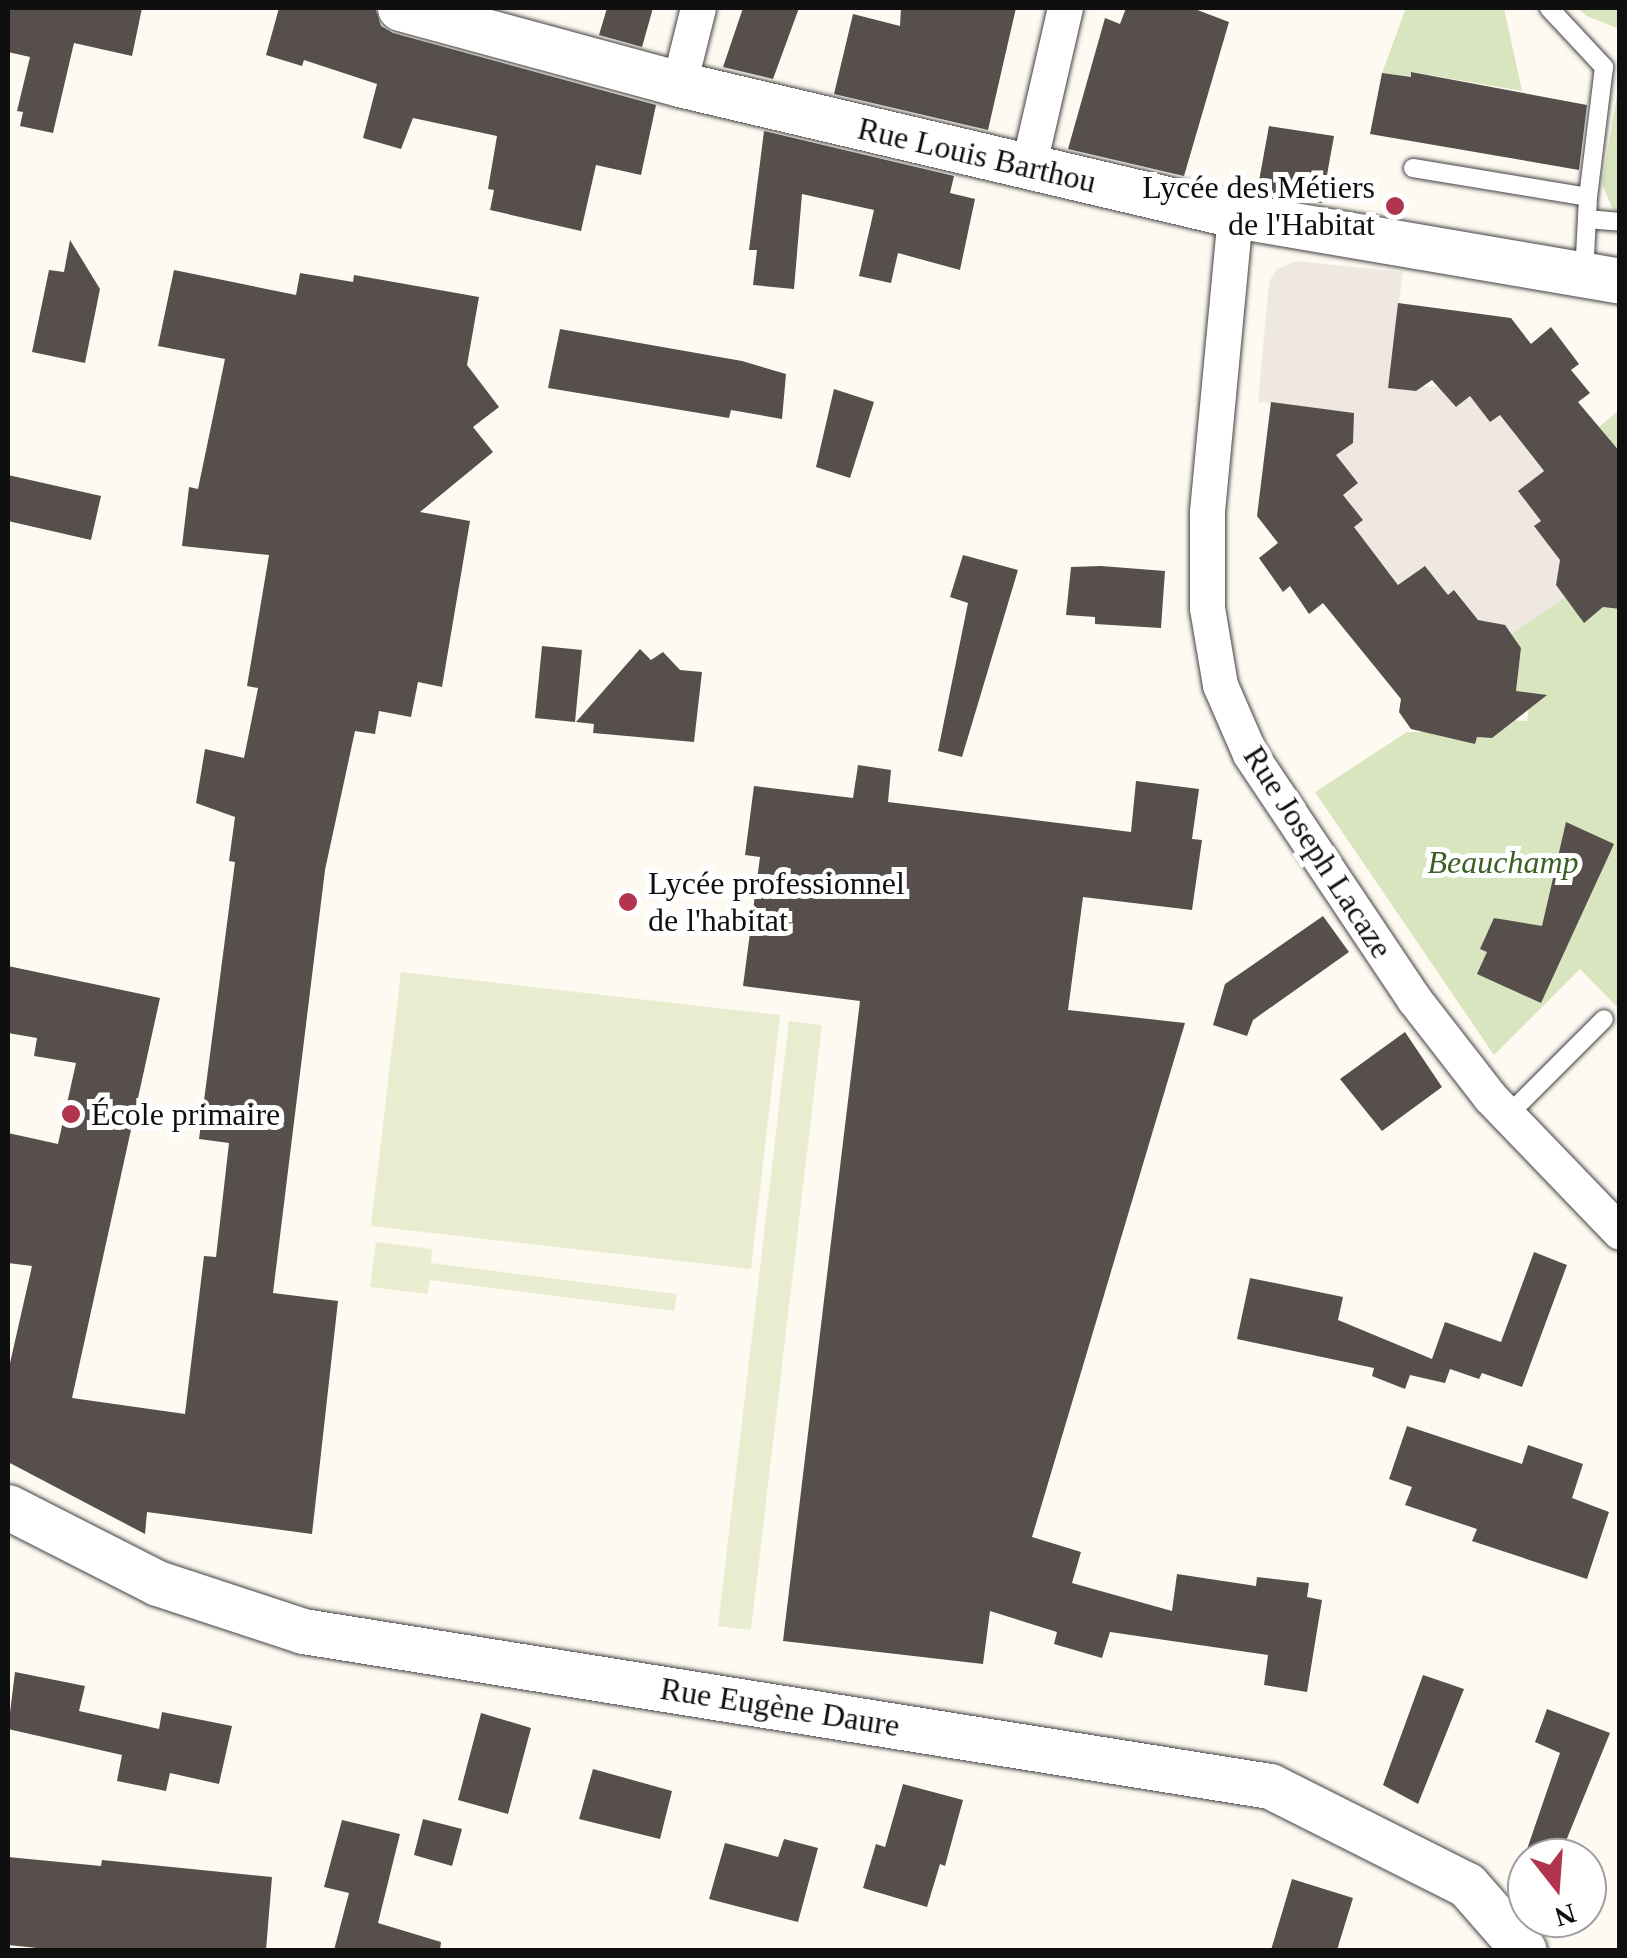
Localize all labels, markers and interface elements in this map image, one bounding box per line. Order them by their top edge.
street label: Rue Louis Barthou [854,109,1100,201]
place label: Lycée des Métiers de l'Habitat [1142,169,1375,244]
marker: Lycée des Métiers de l'Habitat [1384,195,1406,217]
street label: Rue Joseph Lacaze [1235,739,1401,965]
park label: Beauchamp [1427,843,1579,881]
place label: Lycée professionnel de l'habitat [648,865,905,940]
marker: Lycée professionnel de l'habitat [617,891,639,913]
place label: École primaire [91,1095,280,1133]
marker: École primaire [60,1103,82,1125]
street label: Rue Eugène Daure [658,1669,902,1745]
north arrow [1507,1838,1607,1938]
text: N [1551,1897,1580,1933]

